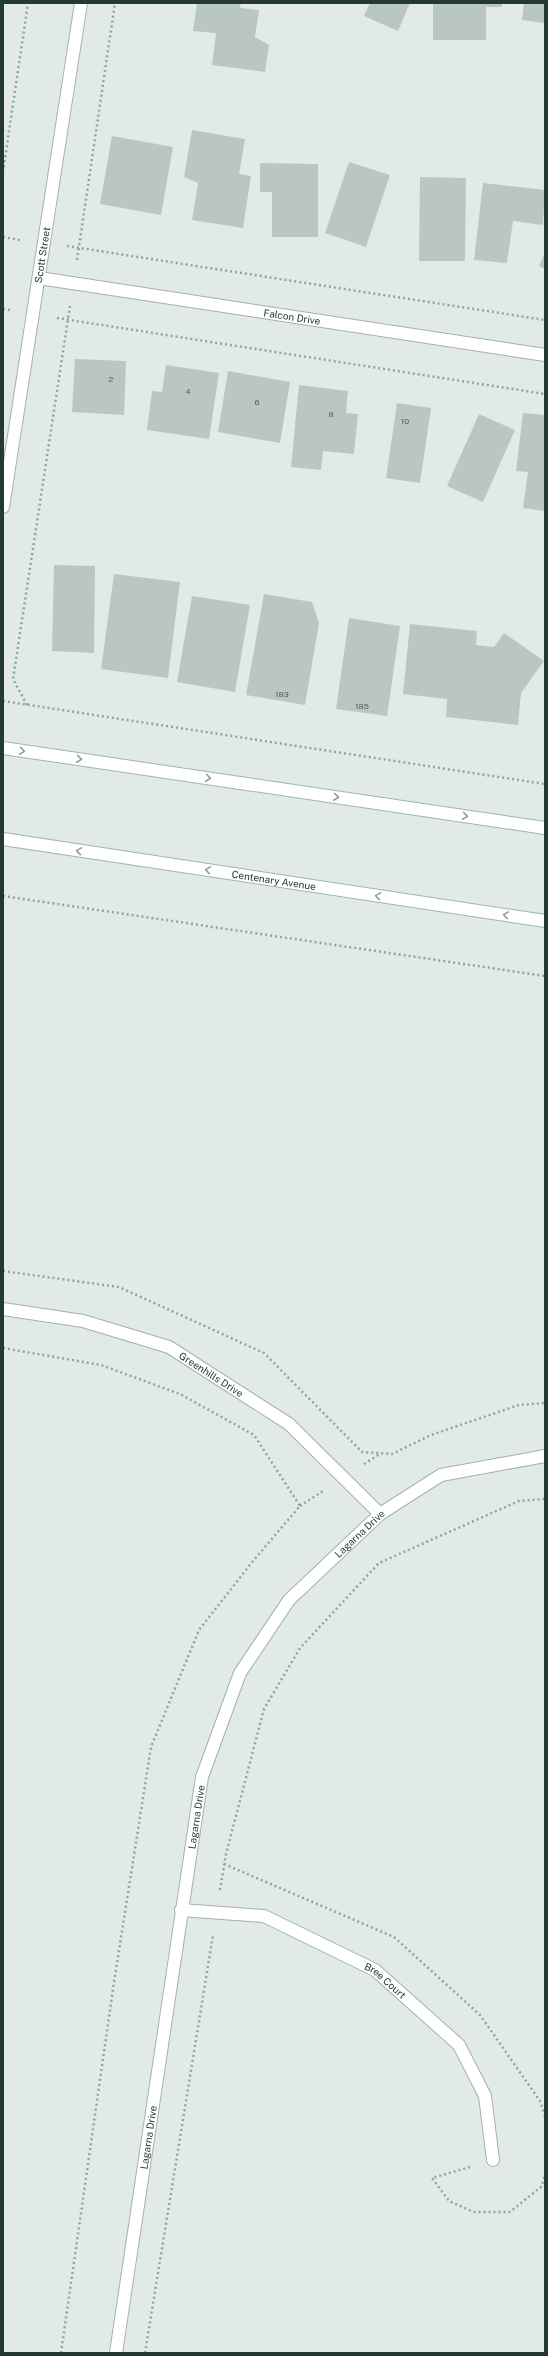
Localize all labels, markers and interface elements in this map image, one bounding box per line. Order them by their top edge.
street label: Scott Street [32,226,52,284]
street label: Falcon Drive [263,306,322,327]
house number: 2 [109,374,114,384]
house number: 4 [185,386,191,396]
house number: 6 [255,397,260,407]
house number: 8 [328,409,334,419]
house number: 10 [401,416,409,426]
house number: 183 [275,689,289,699]
house number: 185 [355,701,369,711]
one-way arrow [19,746,25,755]
one-way arrow [76,754,82,763]
one-way arrow [205,773,211,782]
one-way arrow [333,792,339,801]
one-way arrow [462,811,468,820]
one-way arrow [76,847,82,856]
one-way arrow [205,866,211,875]
street label: Centenary Avenue [231,868,317,892]
one-way arrow [375,892,381,901]
one-way arrow [503,911,510,920]
street label: Greenhills Drive [177,1349,246,1399]
street label: Lagarna Drive [332,1507,387,1560]
street label: Lagarna Drive [185,1784,207,1850]
street label: Bree Court [363,1960,409,2001]
street label: Lagarna Drive [138,2104,159,2170]

